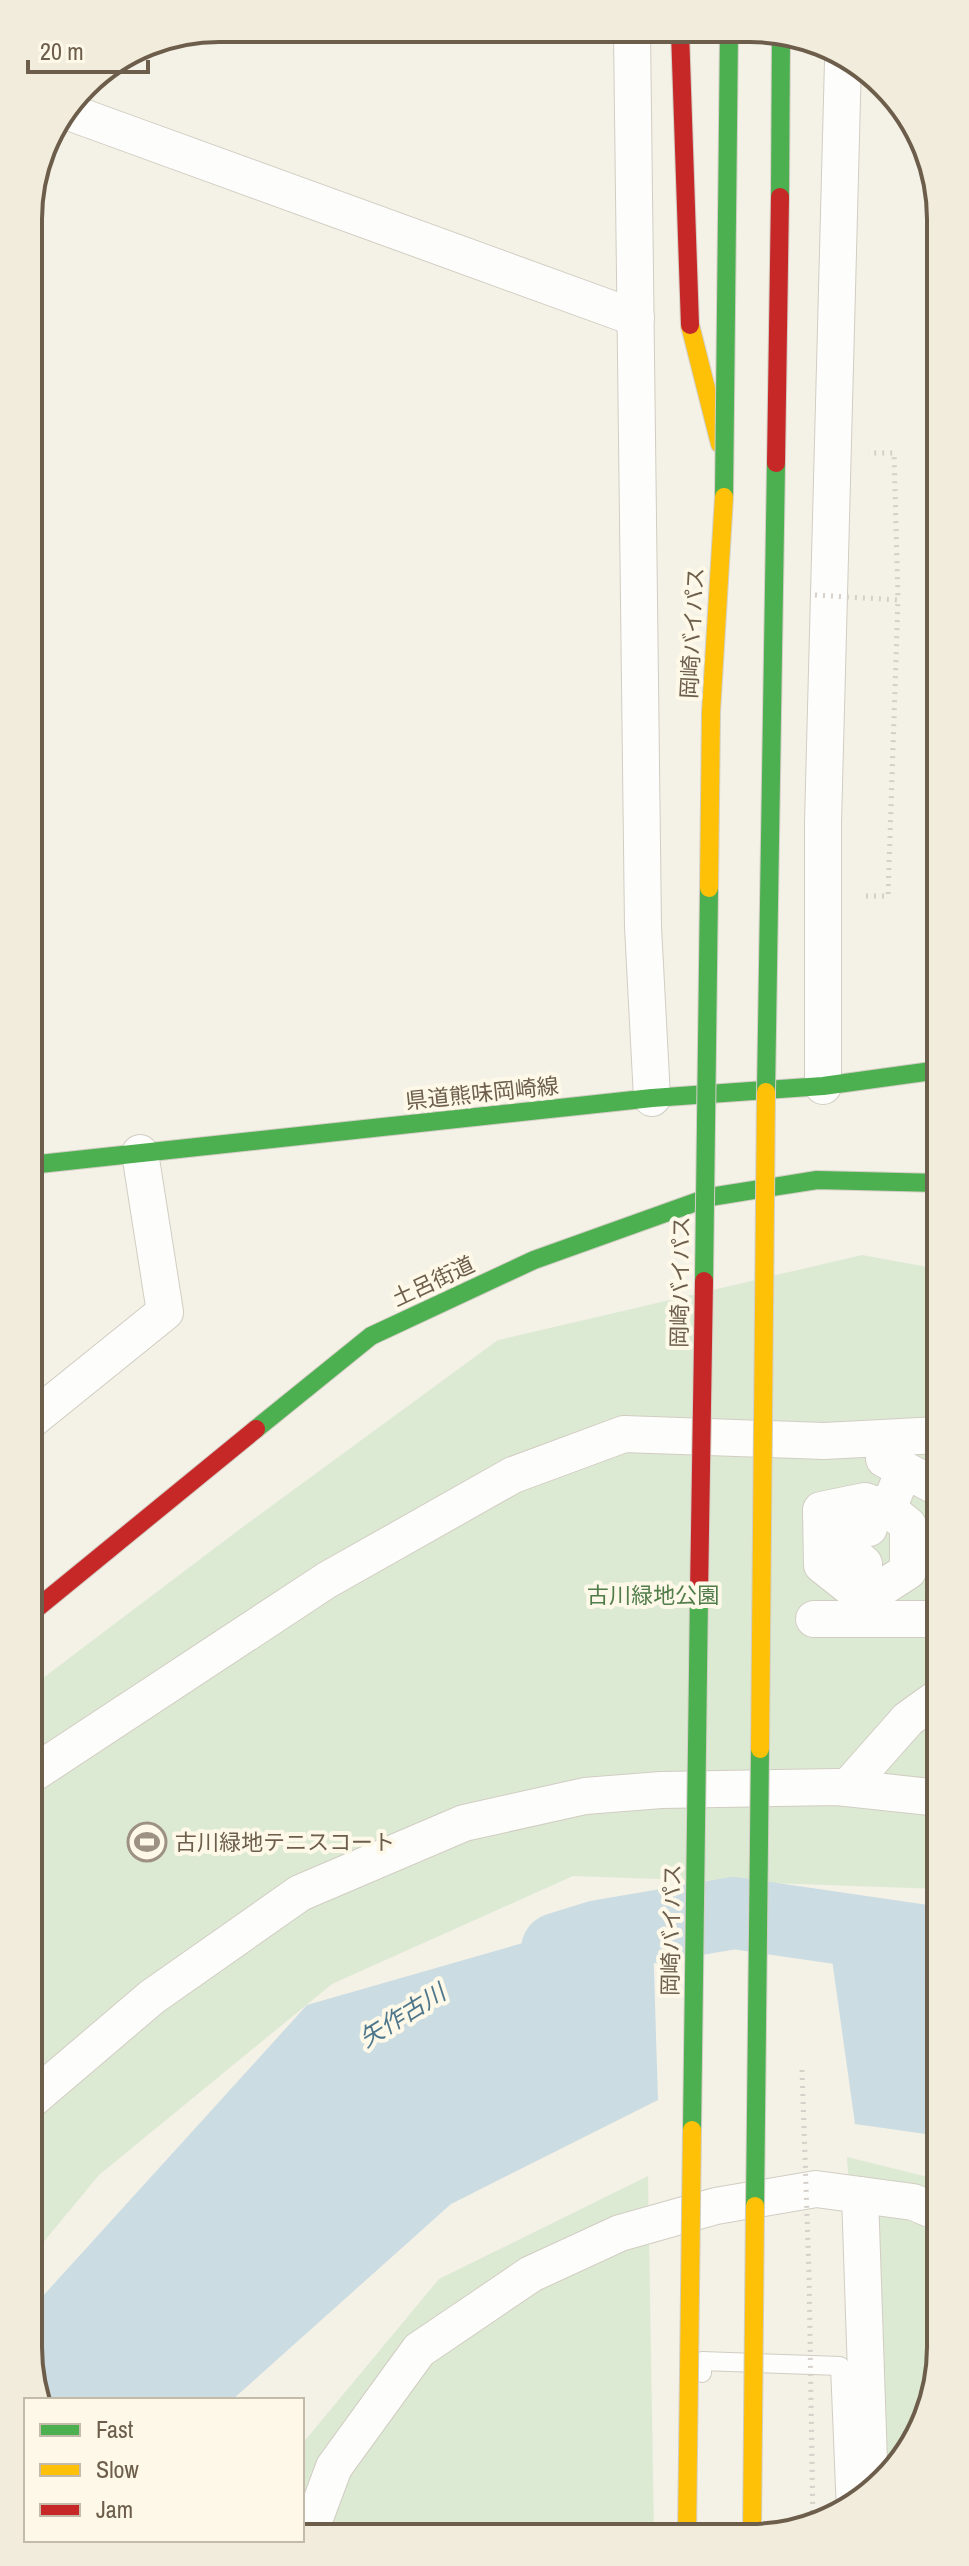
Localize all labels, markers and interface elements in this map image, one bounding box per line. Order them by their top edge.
scale bar [28,24,148,74]
text: 20 m [40,35,84,67]
street label: 岡崎バイパス [674,567,710,699]
street label: 県道熊味岡崎線 [404,1070,560,1116]
street label: 岡崎バイパス [664,1216,696,1348]
street label: 土呂街道 [387,1249,479,1313]
park label: 古川緑地公園 [587,1580,719,1610]
sports icon: 古川緑地テニスコート [126,1821,168,1863]
place label: 古川緑地テニスコート [175,1827,395,1857]
street label: 岡崎バイパス [655,1864,687,1996]
water label: 矢作古川 [353,1974,454,2054]
legend [24,2398,304,2542]
text: Fast [96,2413,134,2445]
text: Slow [96,2453,139,2485]
text: Jam [96,2493,133,2525]

